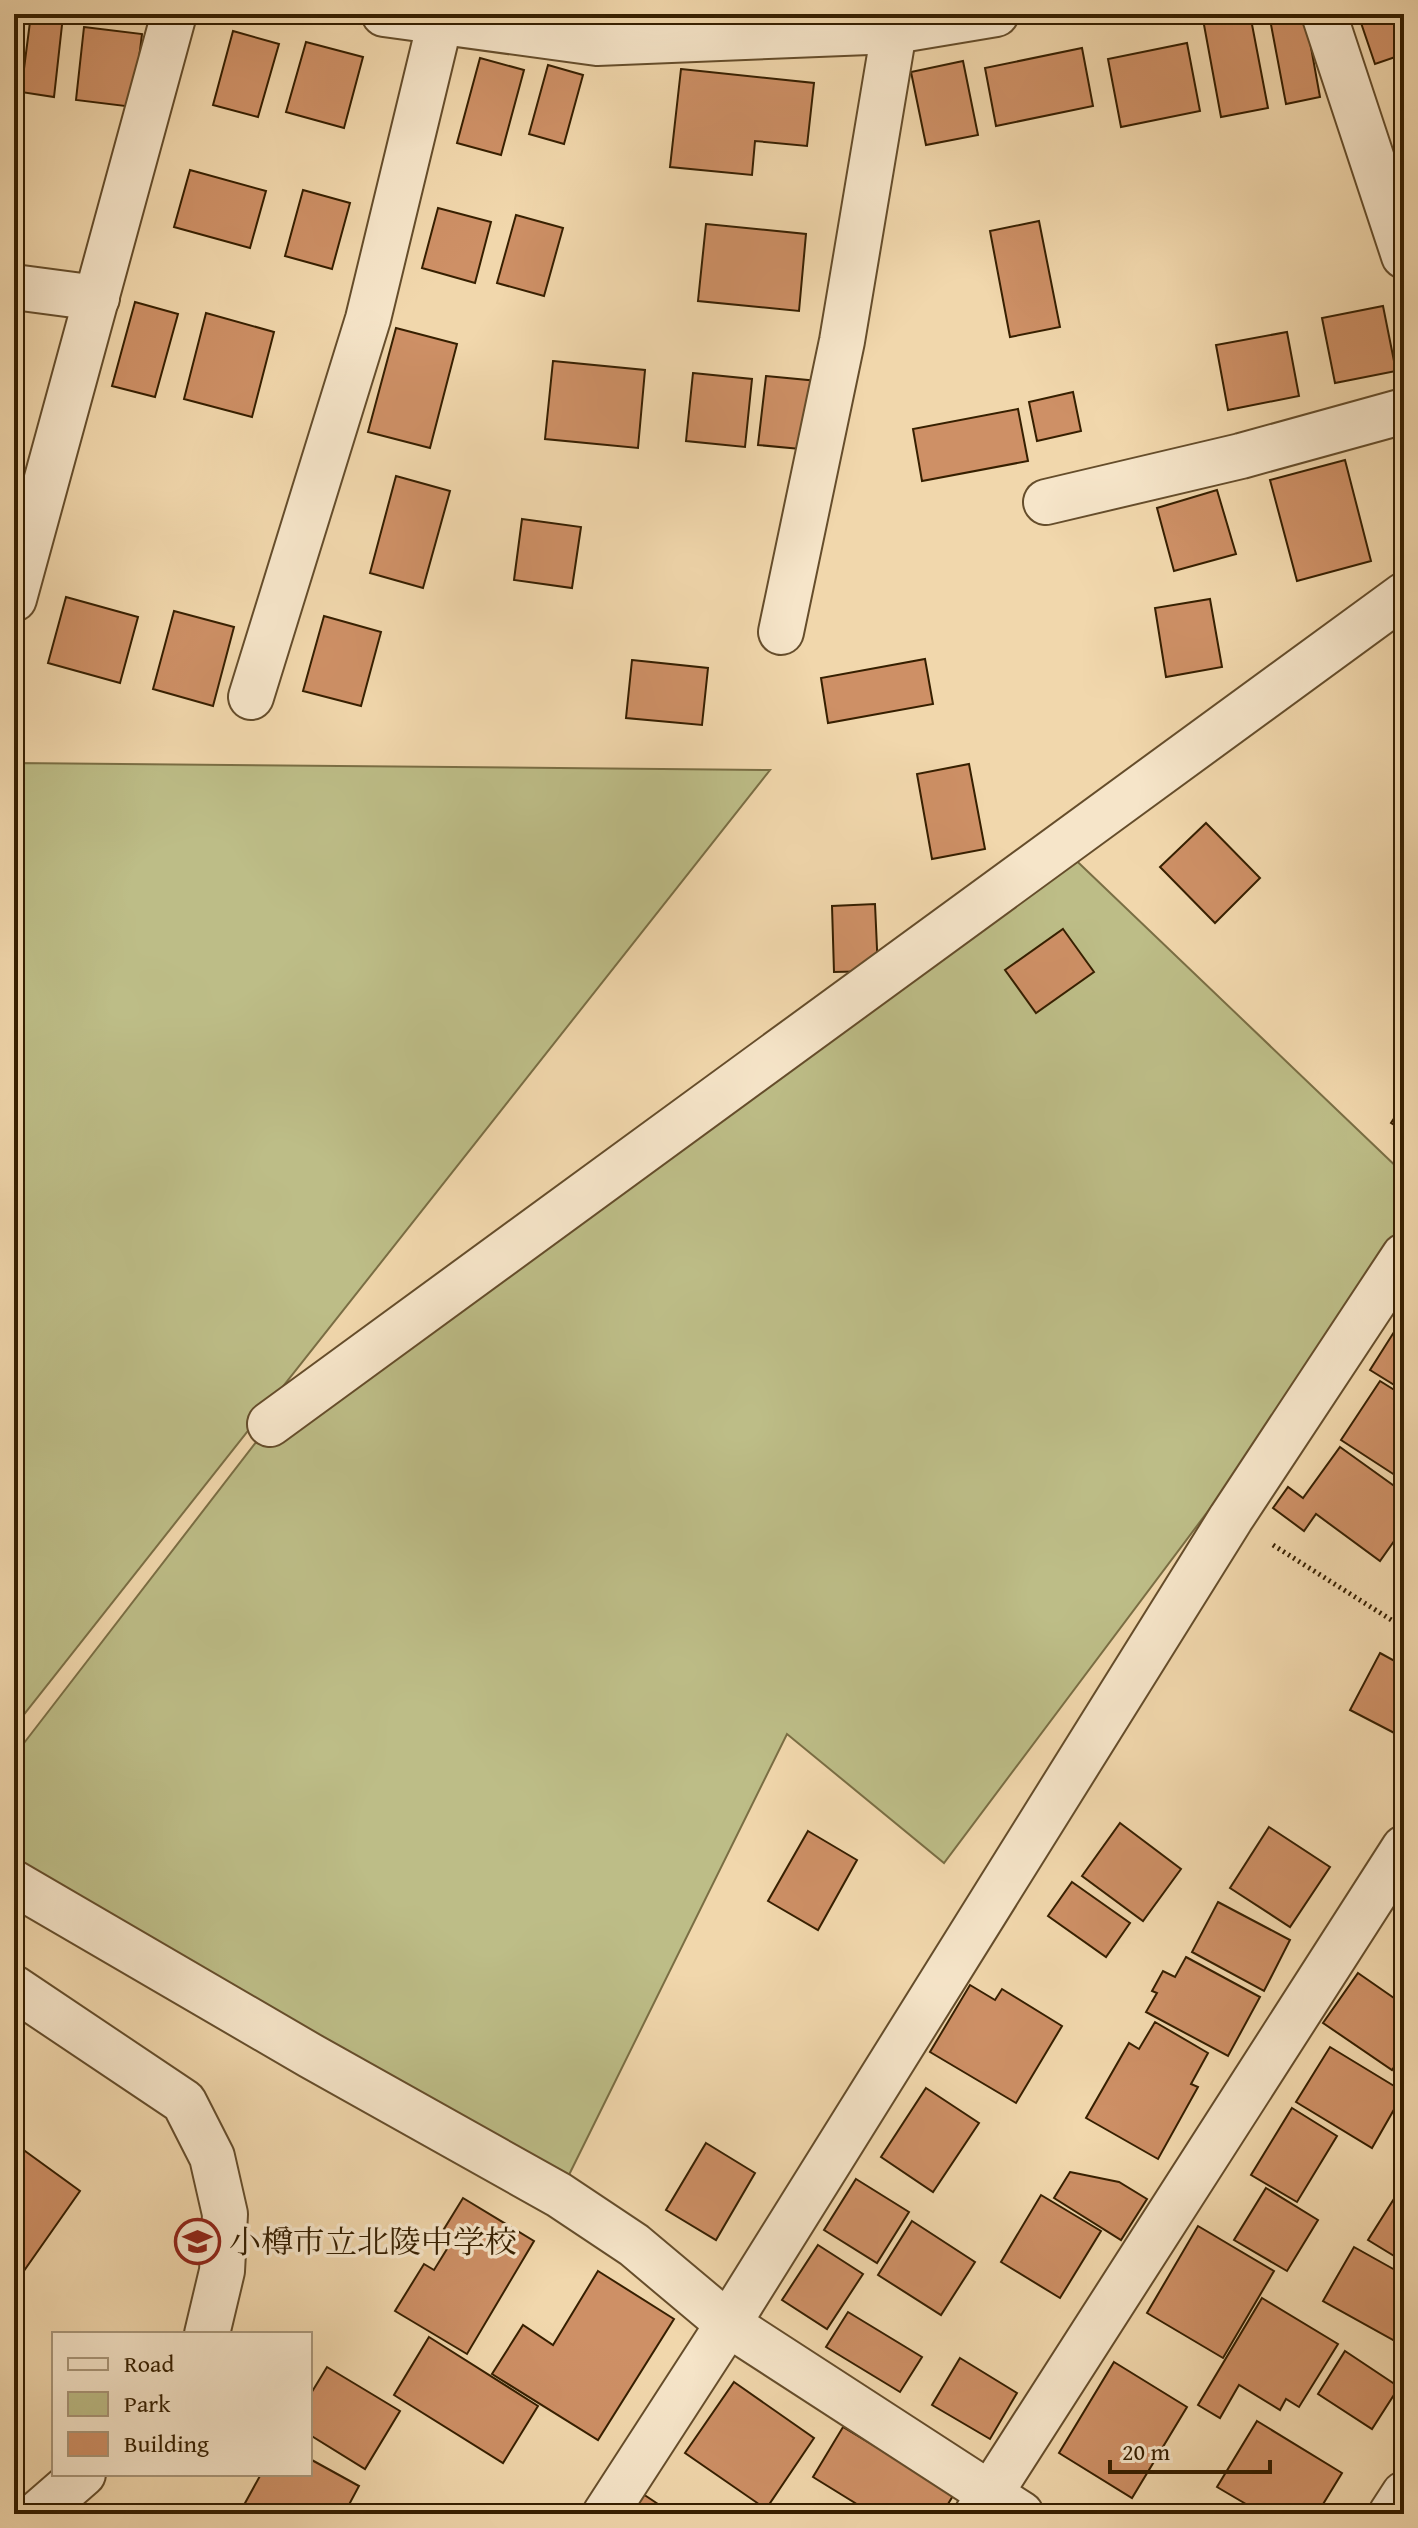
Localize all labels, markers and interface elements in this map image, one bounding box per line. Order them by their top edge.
school or university icon: 小樽市立北陵中学校 [174,2218,222,2266]
place label: 小樽市立北陵中学校 [229,2218,517,2265]
legend [52,2332,312,2476]
text: Road [124,2346,174,2381]
text: Park [124,2386,171,2421]
scale bar [1110,2424,1270,2474]
text: Building [124,2426,209,2461]
text: 20 m [1122,2434,1170,2469]

